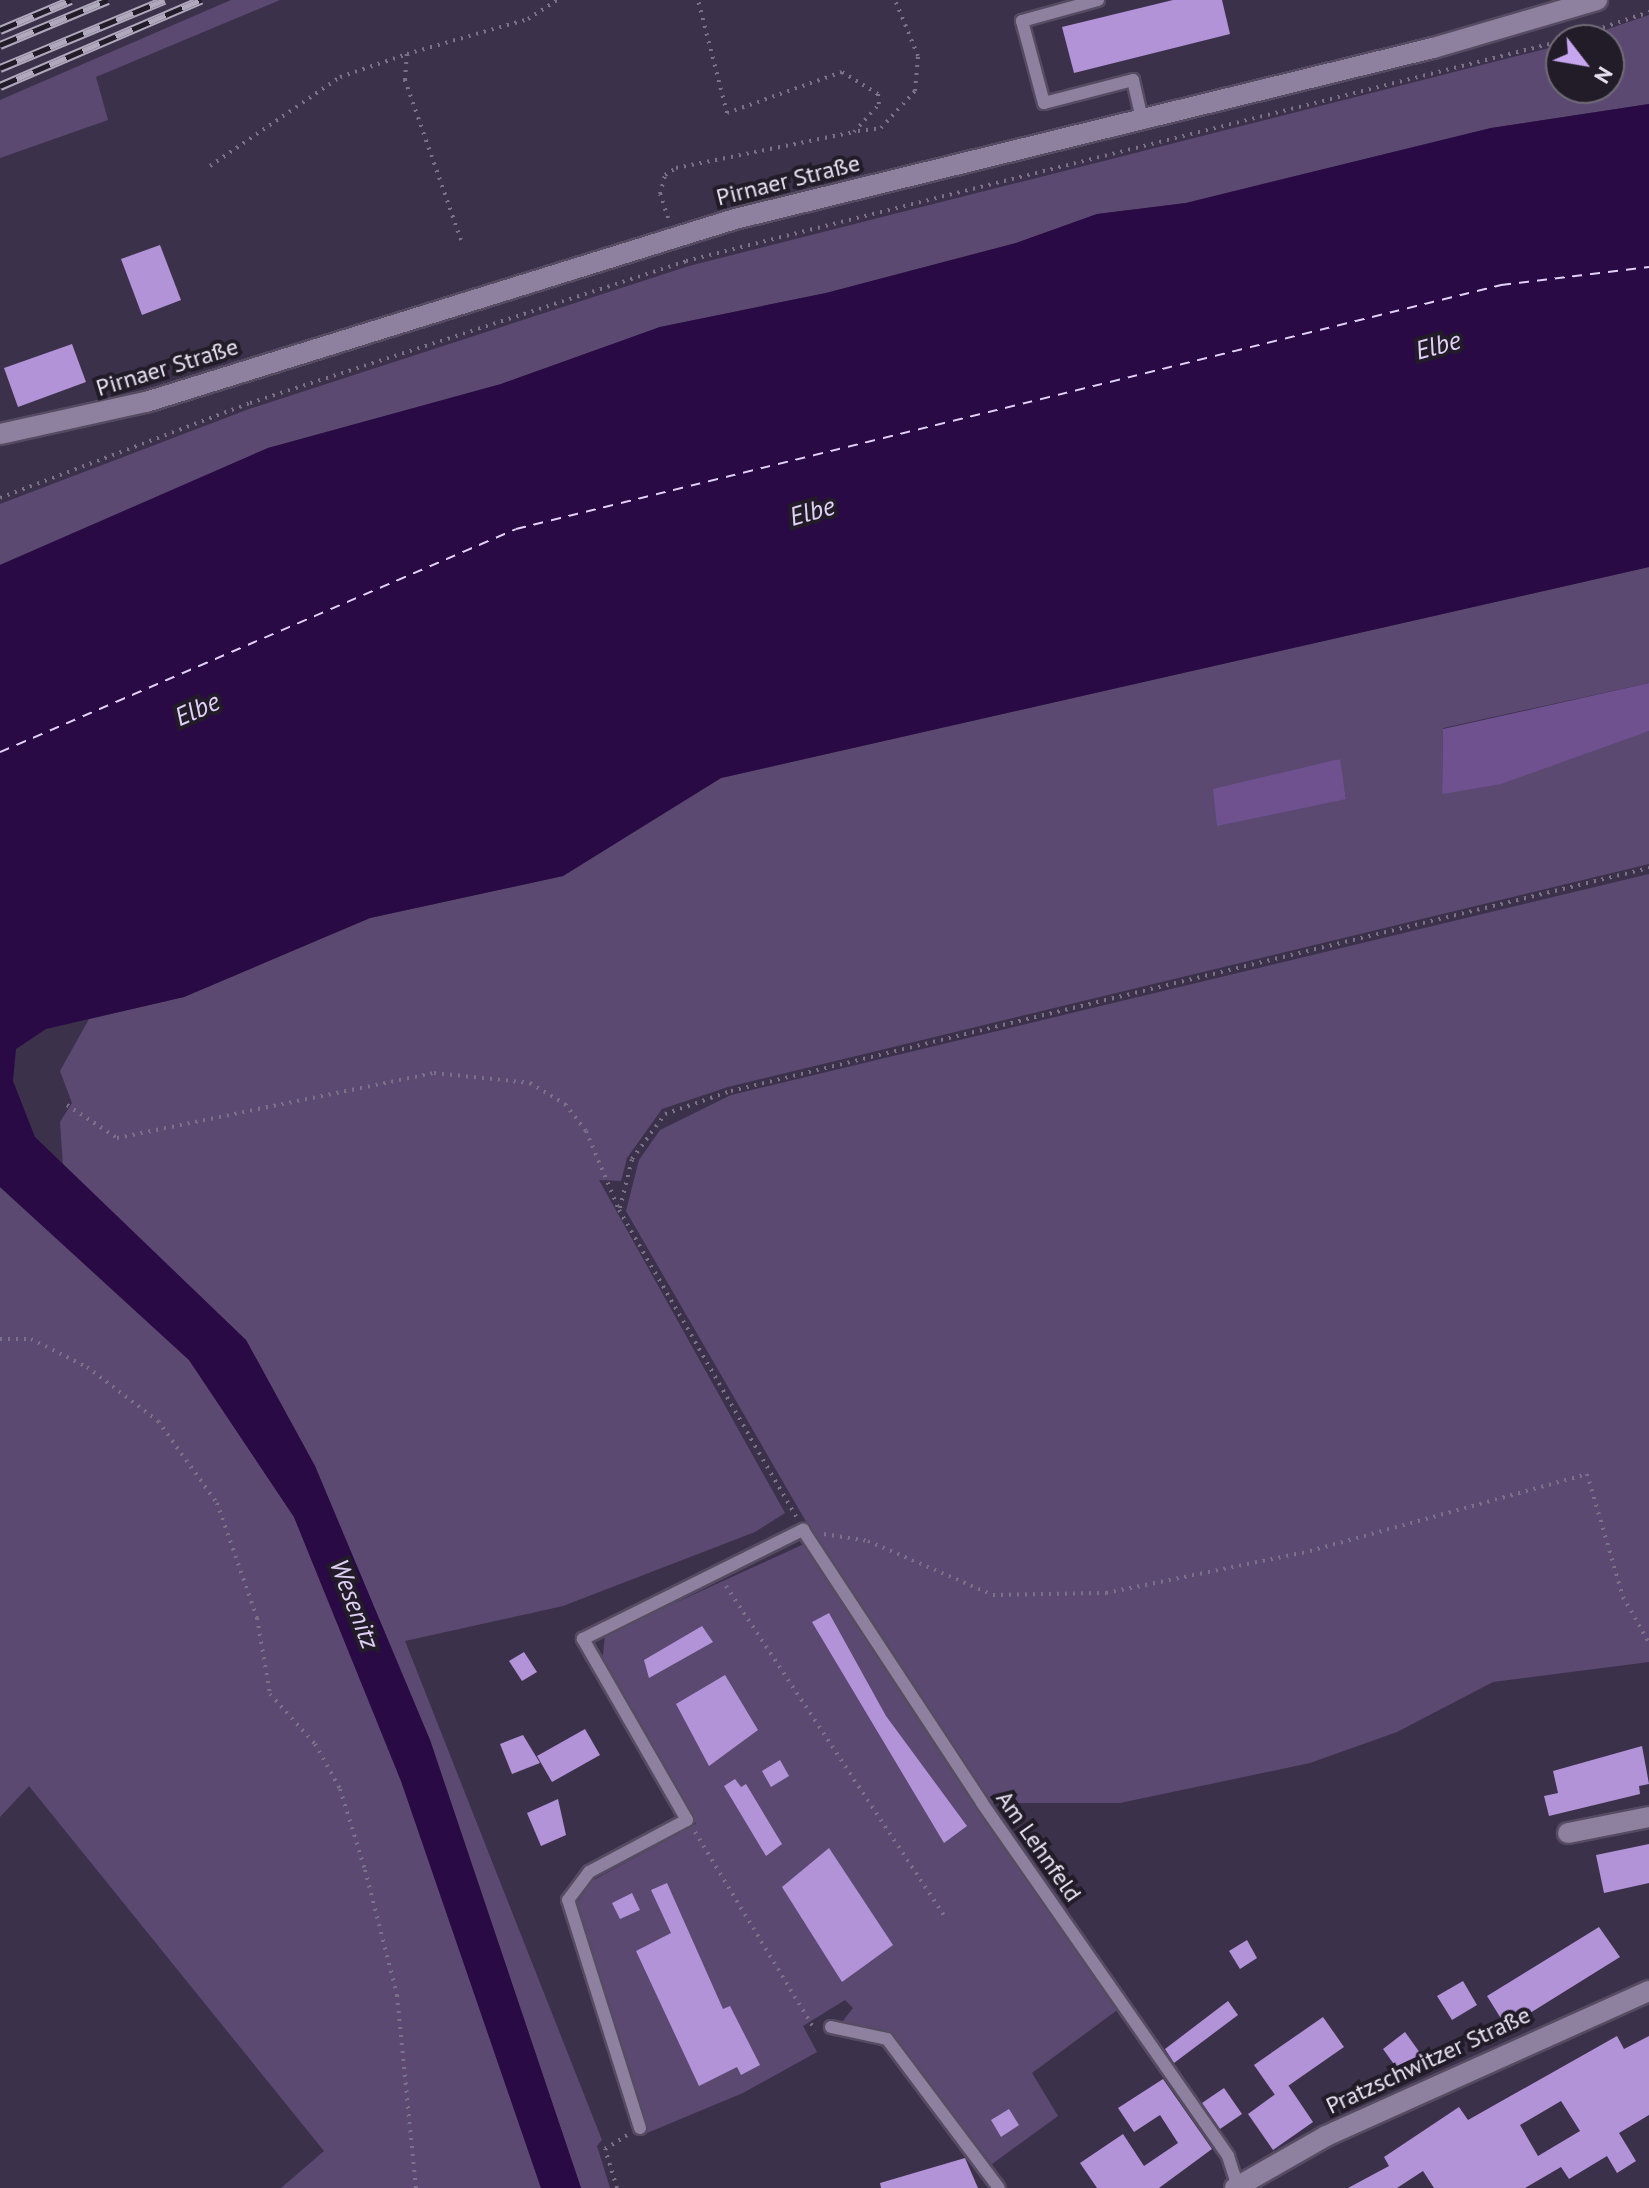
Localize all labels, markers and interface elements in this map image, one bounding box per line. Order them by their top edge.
north arrow [1545,24,1625,104]
text: N [1588,62,1620,89]
street label: Pirnaer Straße [713,148,863,212]
water label: Elbe [1412,324,1464,366]
street label: Pirnaer Straße [92,332,242,402]
water label: Elbe [786,490,838,532]
water label: Elbe [170,685,224,733]
water label: Wesenitz [324,1555,386,1653]
street label: Am Lehnfeld [990,1785,1088,1907]
street label: Pratzschwitzer Straße [1321,2000,1535,2120]

